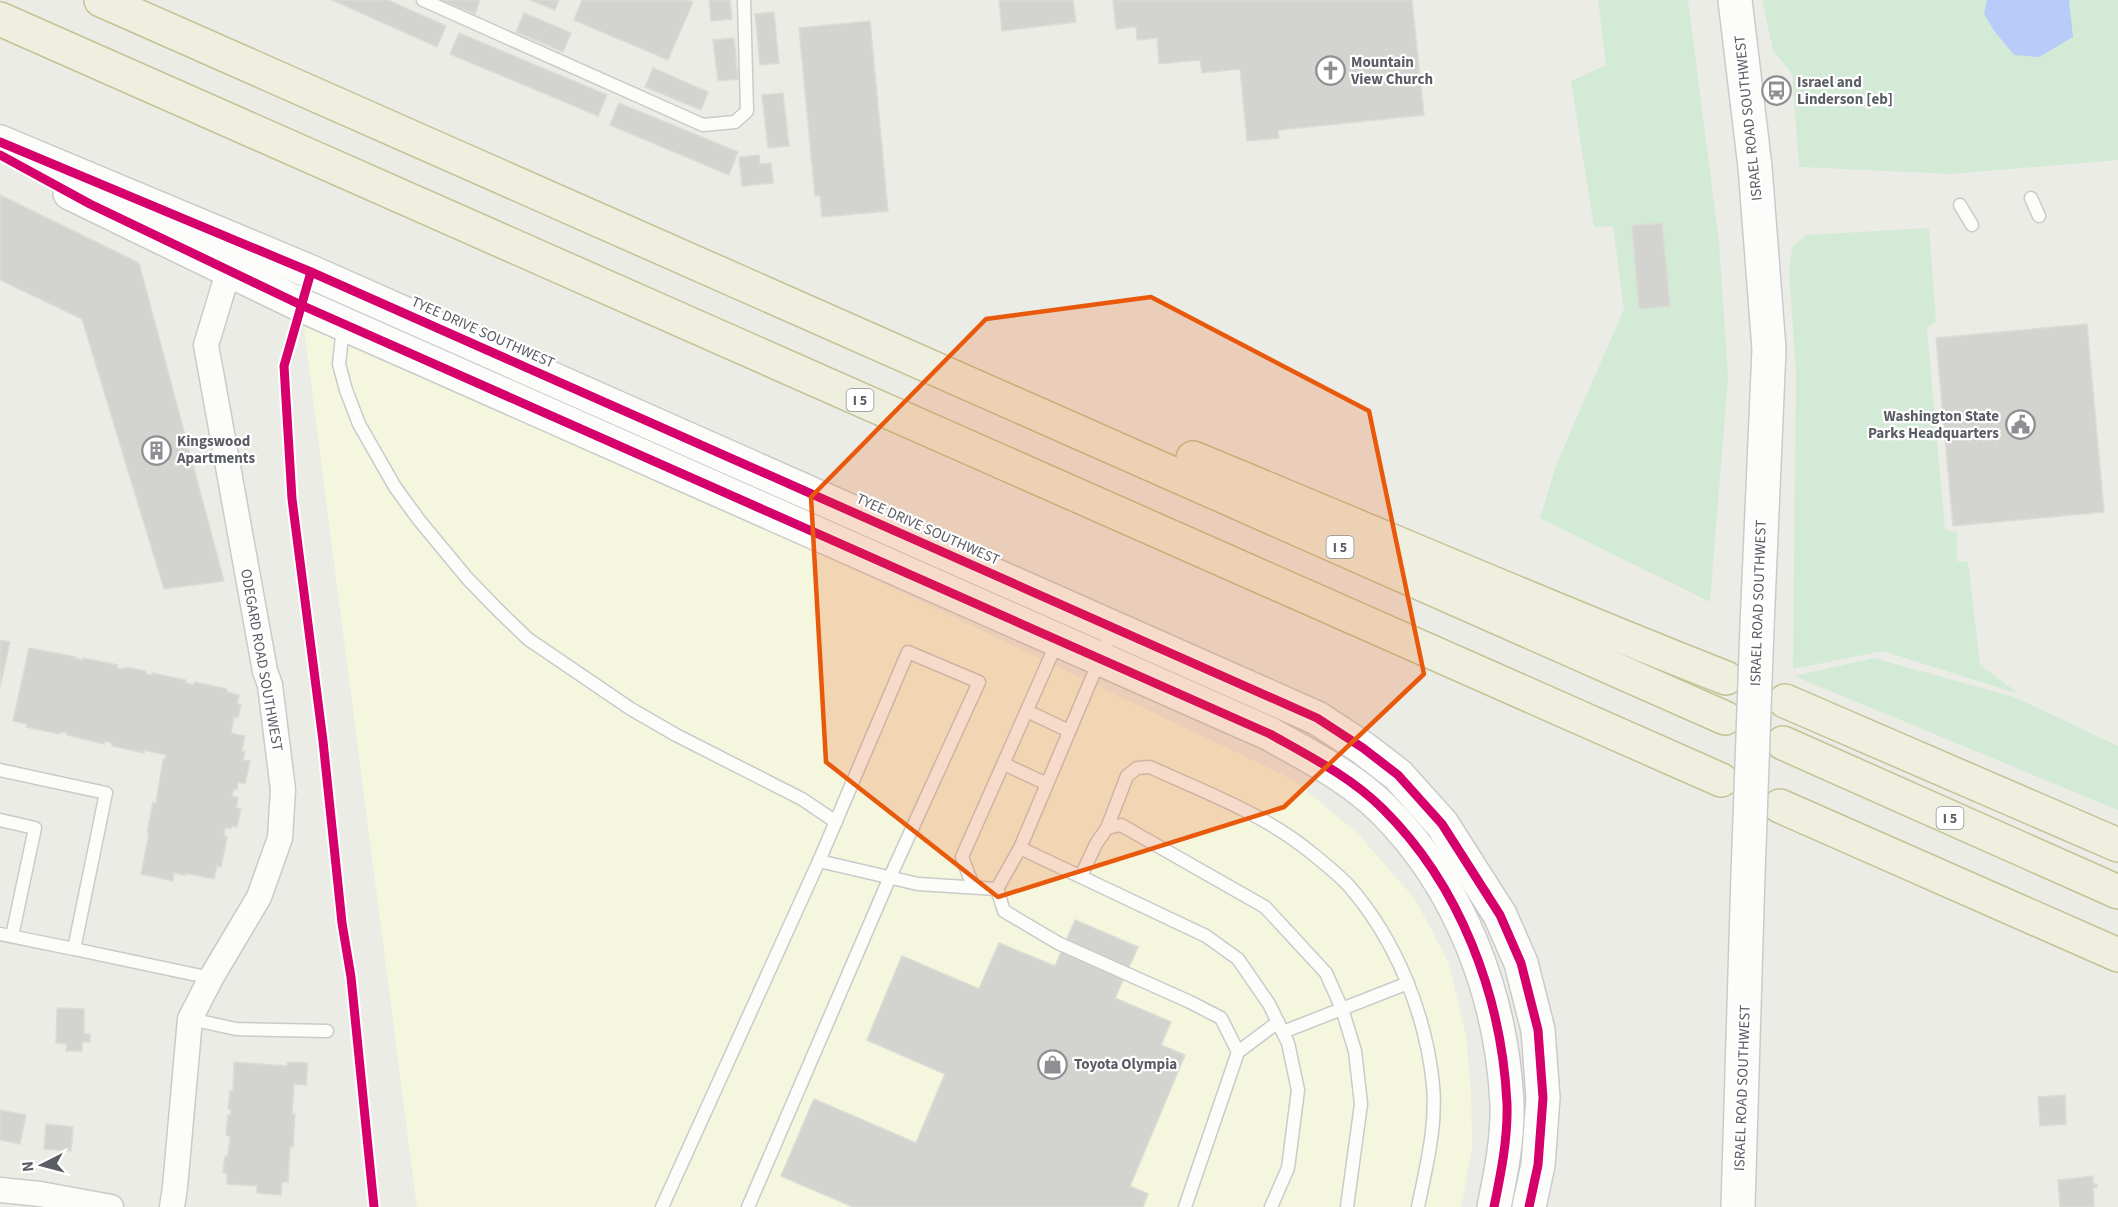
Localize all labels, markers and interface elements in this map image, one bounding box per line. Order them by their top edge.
street label: ISRAEL ROAD SOUTHWEST [1729,34,1768,202]
place label: Mountain View Church [1350,52,1433,90]
church icon: Mountain View Church [1314,55,1346,87]
place label: Israel and Linderson [eb] [1797,72,1893,110]
bus stop icon: Israel and Linderson [eb] [1760,75,1792,107]
street label: TYEE DRIVE SOUTHWEST [408,291,558,374]
road number: I 5 [846,389,874,411]
place label: Washington State Parks Headquarters [1868,406,1999,444]
public building icon: Washington State Parks Headquarters [2004,409,2036,441]
place label: Kingswood Apartments [176,431,255,469]
building icon: Kingswood Apartments [140,434,172,466]
street label: TYEE DRIVE SOUTHWEST [853,488,1003,571]
street label: ISRAEL ROAD SOUTHWEST [1745,519,1772,687]
road number: I 5 [1326,536,1354,558]
street label: ODEGARD ROAD SOUTHWEST [235,567,288,753]
road number: I 5 [1936,807,1964,829]
street label: ISRAEL ROAD SOUTHWEST [1729,1004,1756,1172]
shop icon: Toyota Olympia [1037,1048,1069,1080]
place label: Toyota Olympia [1074,1054,1177,1075]
north arrow [12,1135,72,1195]
text: N [17,1160,40,1173]

